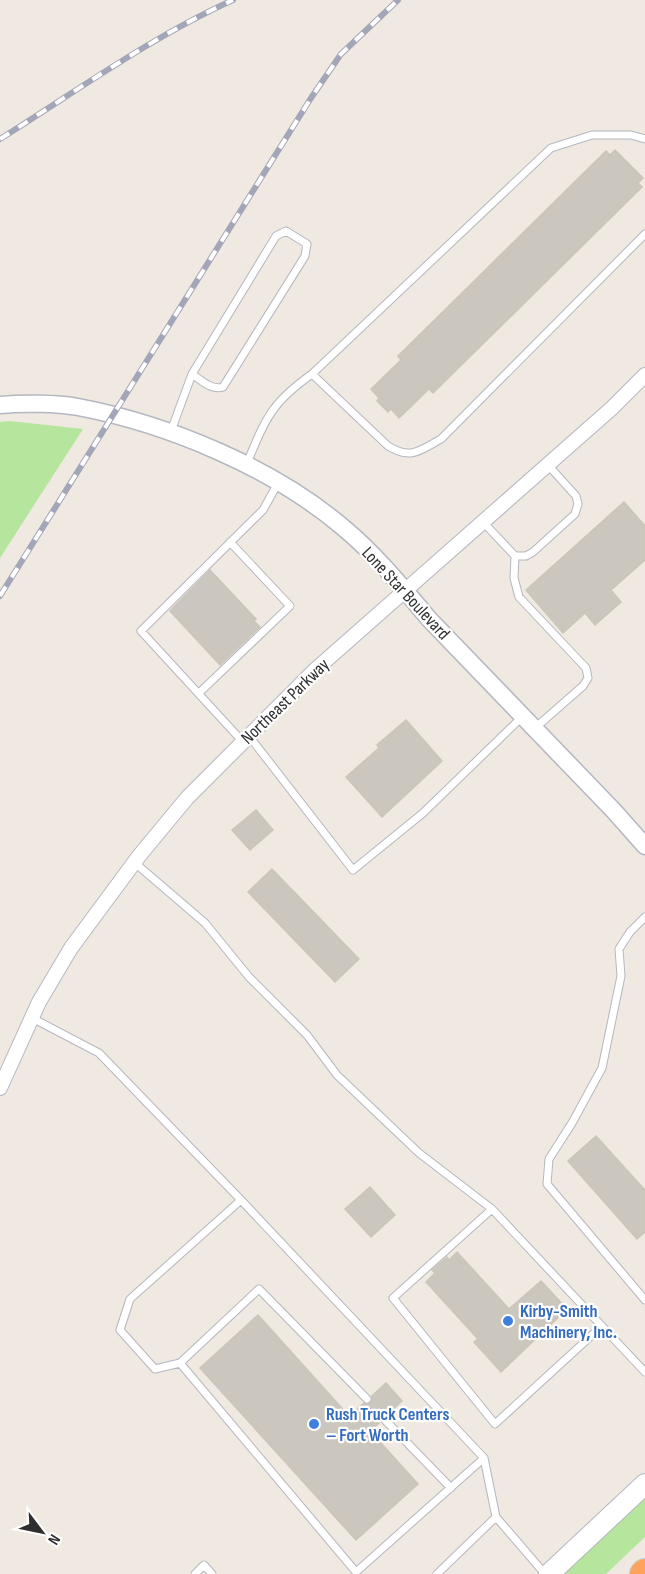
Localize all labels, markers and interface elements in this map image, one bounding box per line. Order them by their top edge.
street label: Lone Star Boulevard [357,543,454,644]
street label: Northeast Parkway [237,654,334,749]
place label: Kirby-Smith Machinery, Inc. [520,1301,617,1343]
marker: Kirby-Smith Machinery, Inc. [501,1314,515,1328]
place label: Rush Truck Centers – Fort Worth [326,1404,449,1446]
marker: Rush Truck Centers – Fort Worth [307,1417,321,1431]
north arrow [12,1502,72,1562]
text: N [43,1530,64,1548]

